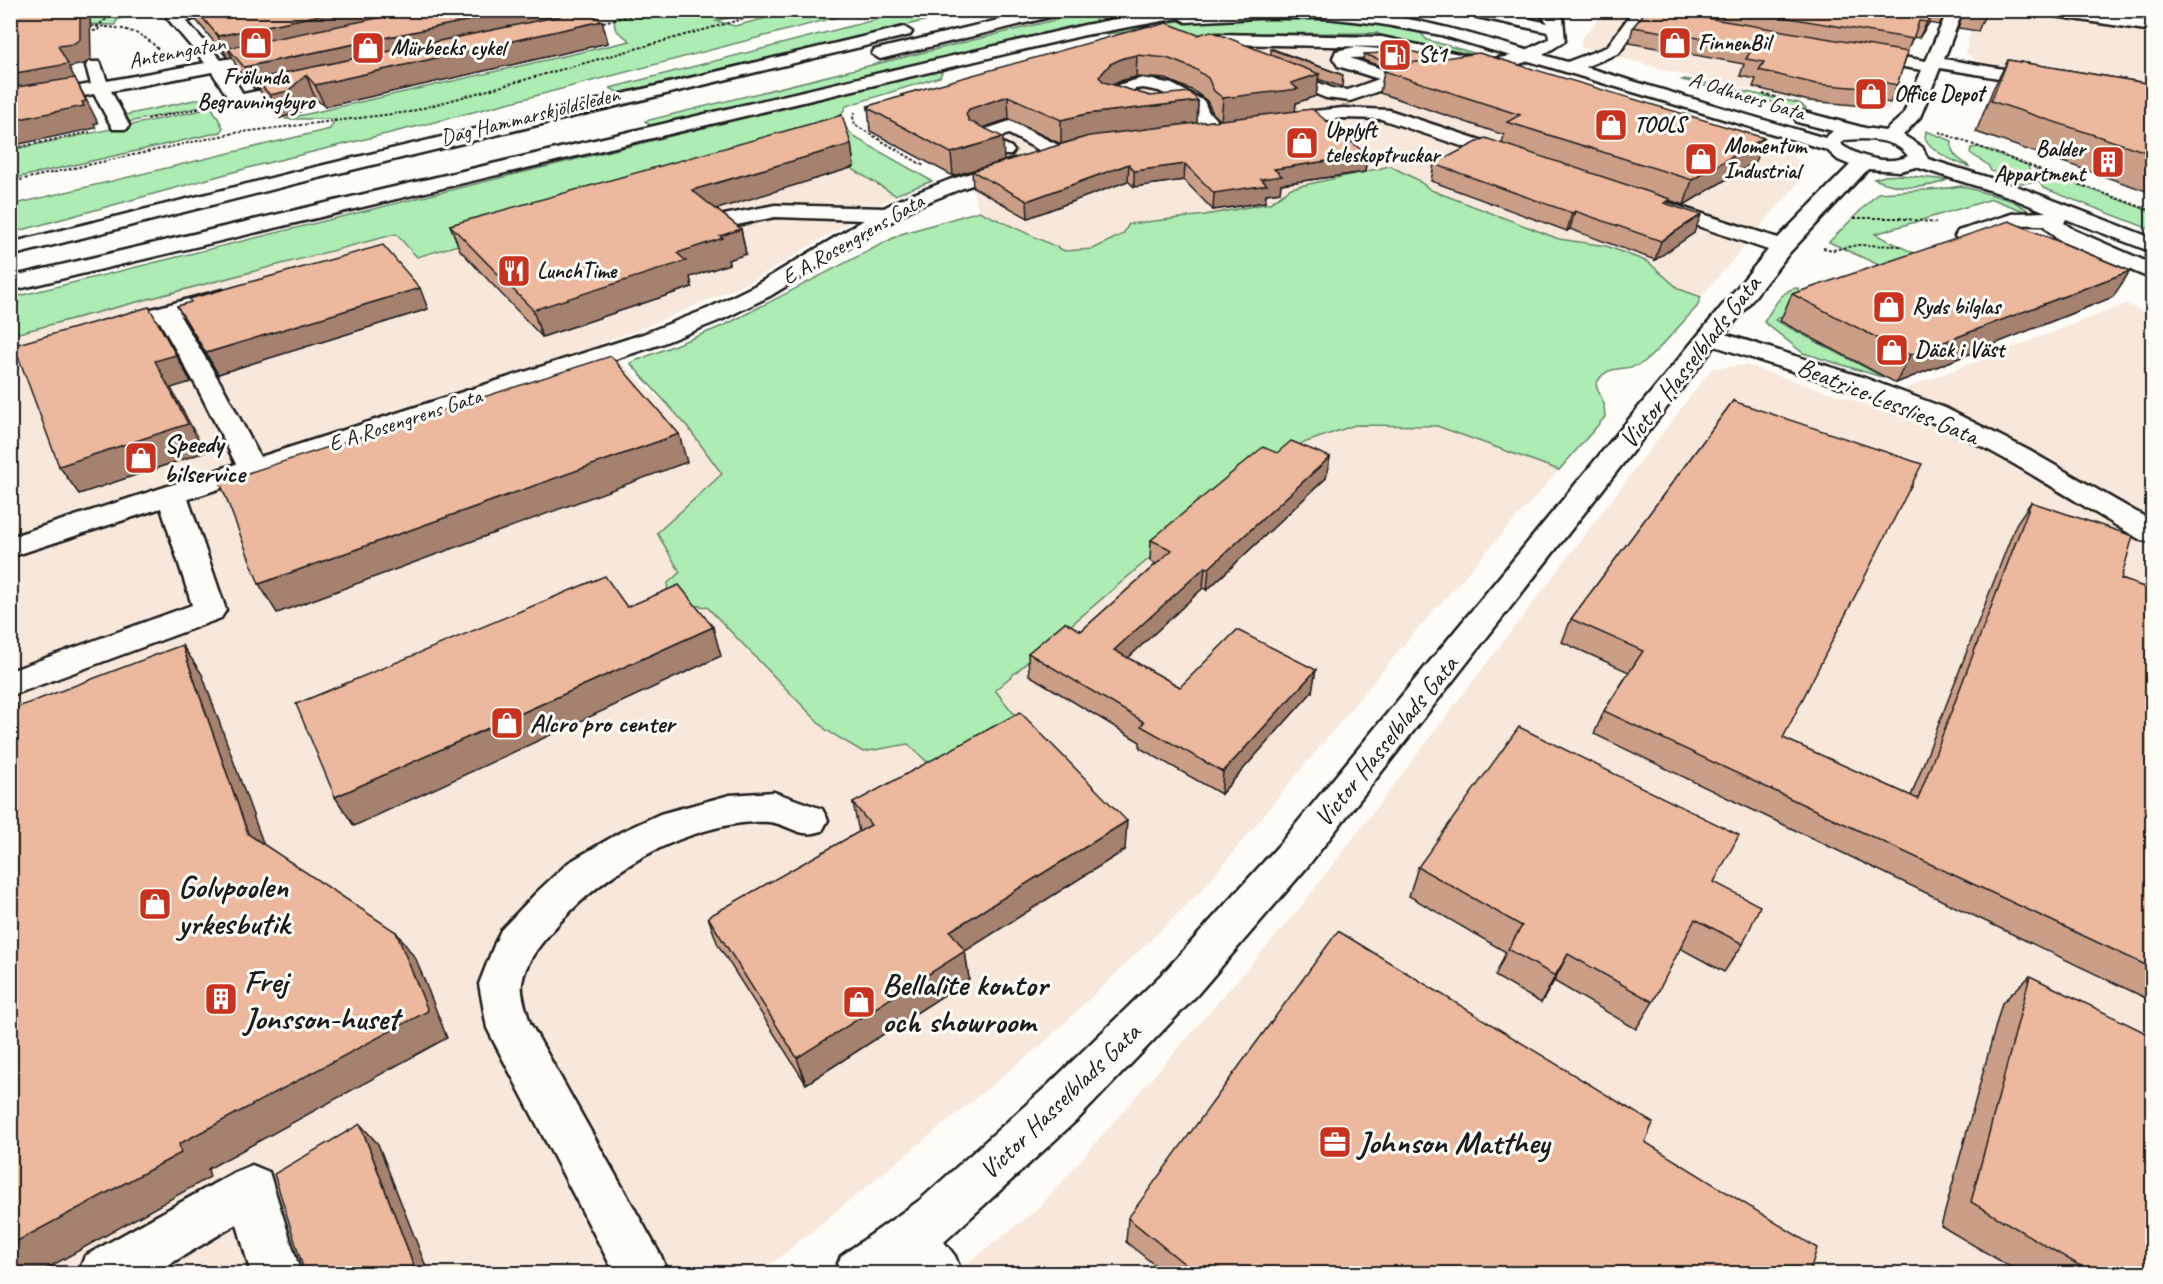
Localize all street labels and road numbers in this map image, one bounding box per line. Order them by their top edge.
street label: Antenngatan [126,29,229,75]
street label: A Odhners Gata [1686,65,1810,127]
street label: Dag Hammarskjöldsleden [438,80,624,152]
street label: E A Rosengrens Gata [777,186,930,291]
street label: Victor Hasselblads Gata [1612,267,1769,455]
street label: Beatrice Lesslies Gata [1793,350,1985,453]
street label: E A Rosengrens Gata [325,382,486,458]
street label: Victor Hasselblads Gata [1307,647,1466,833]
street label: Victor Hasselblads Gata [973,1015,1149,1186]

